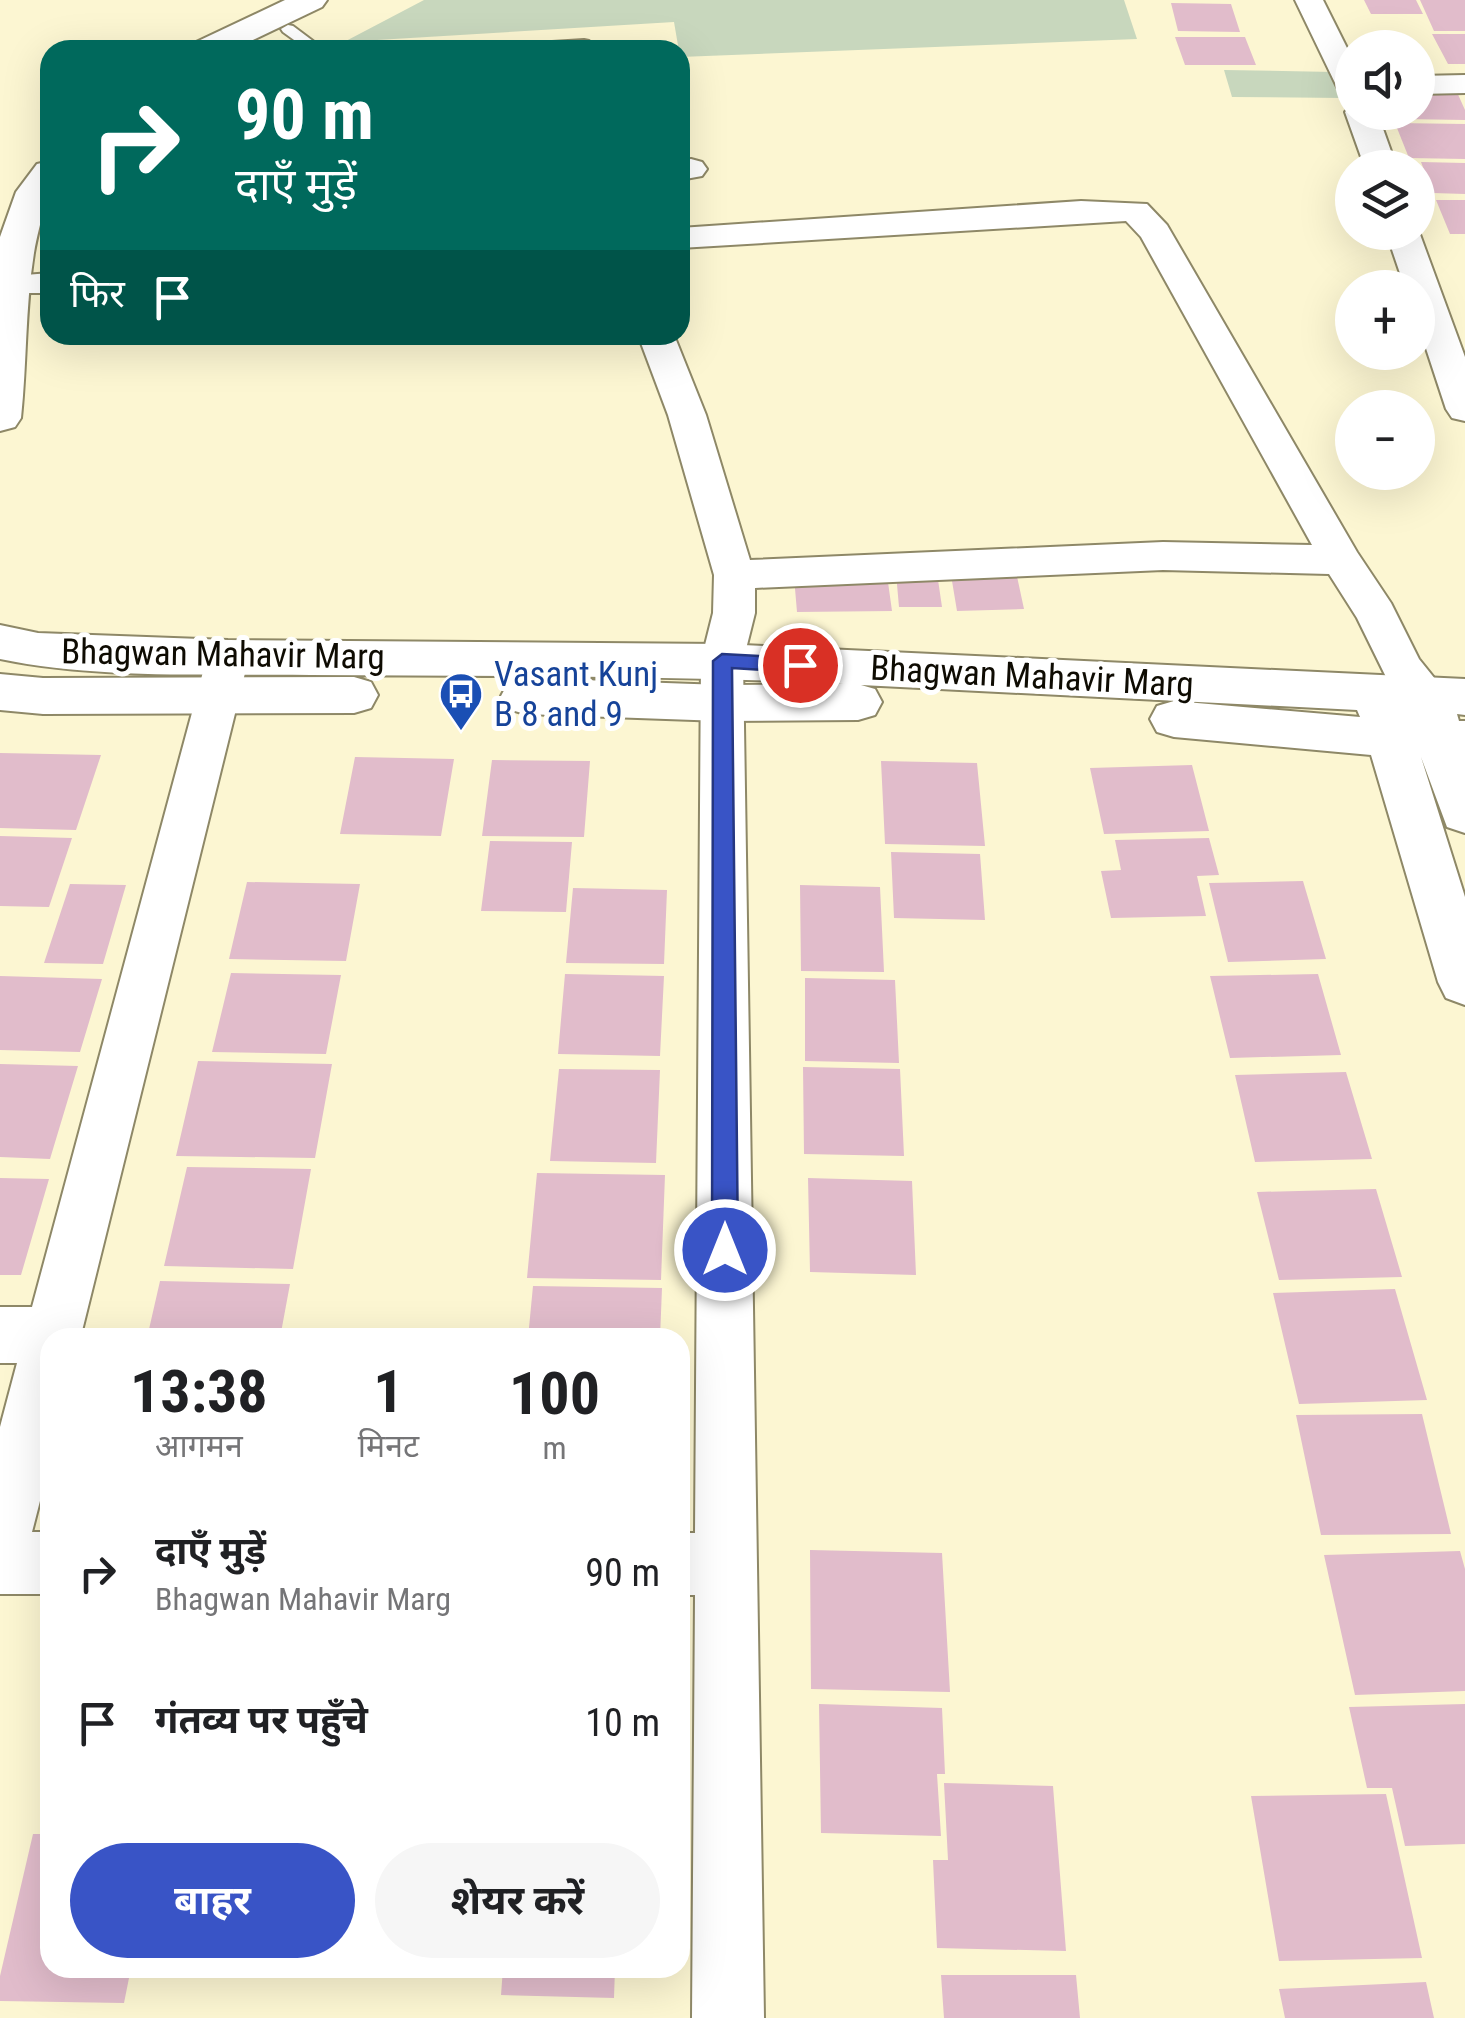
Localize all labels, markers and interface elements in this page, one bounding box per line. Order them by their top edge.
map controls [1335,30,1435,490]
button: sound [1335,30,1435,130]
text: 90 m [235,74,374,156]
icon: right [70,80,200,210]
button: layers [1335,150,1435,250]
text: दाएँ मुड़ें [235,158,357,211]
icon: arrive [145,270,200,325]
button: + [1335,270,1435,370]
text: फिर [70,272,125,316]
button: − [1335,390,1435,490]
pin [758,623,843,708]
street label: Bhagwan Mahavir Marg [61,631,385,678]
icon: arrive [773,638,828,693]
street label: Bhagwan Mahavir Marg [869,648,1195,705]
place label: Vasant Kunj B 8 and 9 [494,654,658,735]
bus stop icon: Vasant Kunj B 8 and 9 [438,671,484,732]
position arrow [673,1198,777,1302]
text: 13:38 [130,1356,268,1427]
text: 1 [373,1356,404,1427]
text: 100 [509,1358,600,1429]
text: आगमन [155,1427,243,1465]
text: मिनट [358,1427,419,1465]
text: m [542,1429,567,1467]
text: दाएँ मुड़ें [155,1529,266,1573]
icon: right [70,1546,125,1601]
text: 90 m [585,1551,660,1595]
text: Bhagwan Mahavir Marg [155,1580,451,1618]
icon: arrive [70,1696,125,1751]
text: गंतव्य पर पहुँचे [155,1698,368,1742]
text: 10 m [585,1701,660,1745]
button: बाहर [70,1843,355,1958]
button: शेयर करें [375,1843,660,1958]

